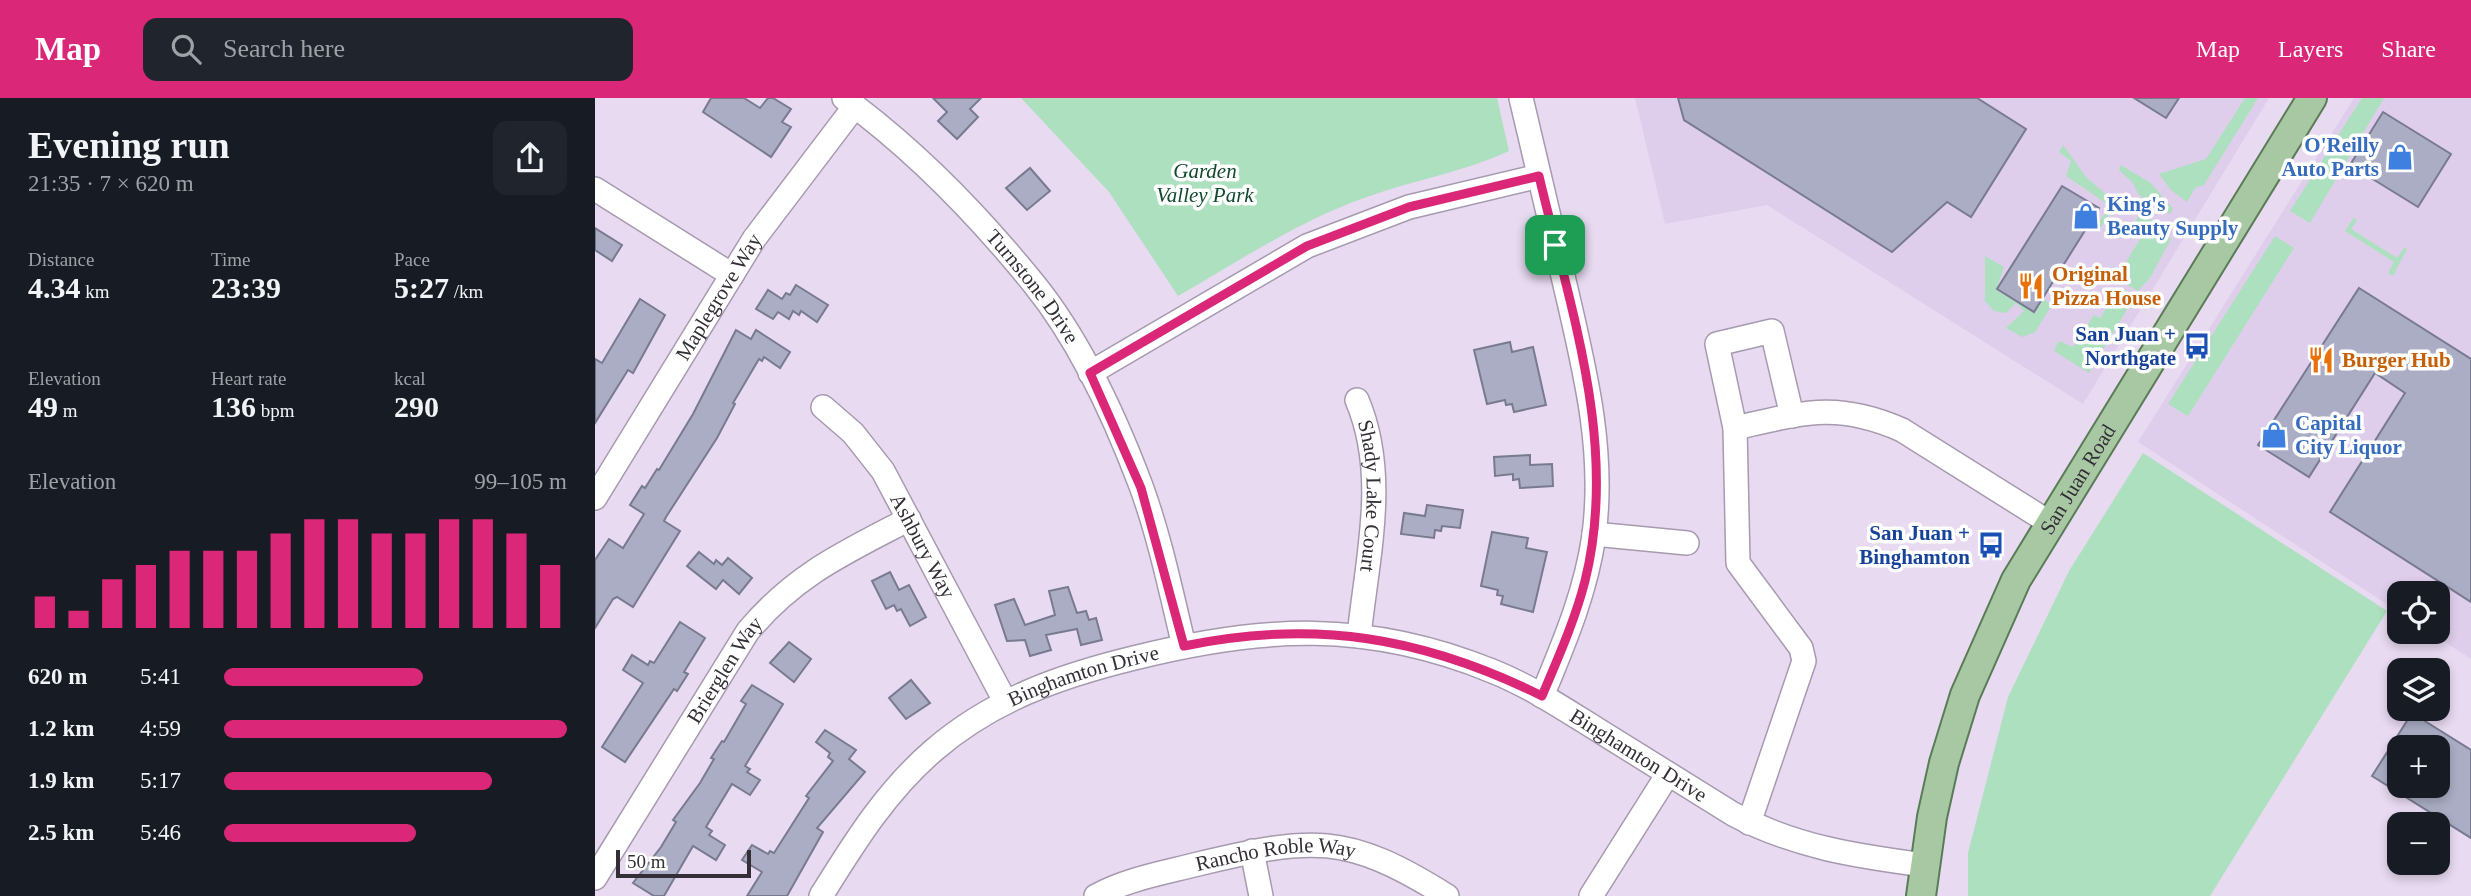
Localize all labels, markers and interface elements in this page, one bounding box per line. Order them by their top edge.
search box [143,18,633,81]
icon: search [167,30,205,68]
text: Map [35,31,101,67]
text: Search here [223,34,345,63]
text: Map [2196,36,2240,62]
text: Layers [2278,36,2343,62]
text: Share [2381,36,2436,62]
button: share [493,121,567,195]
text: Evening run [28,124,230,166]
place label: O'Reilly Auto Parts [2282,133,2379,181]
shop icon: O'Reilly Auto Parts [2385,142,2415,172]
park label: Garden Valley Park [1156,159,1254,207]
text: 21:35 · 7 × 620 m [28,171,194,196]
place label: King's Beauty Supply [2107,192,2239,240]
shop icon: King's Beauty Supply [2071,201,2101,231]
pin [1525,215,1585,275]
street label: Turnstone Drive [981,225,1084,348]
icon: arrive [1536,226,1574,264]
street label: Maplegrove Way [670,229,767,365]
text: Distance [28,249,94,270]
text: Time [211,249,250,270]
text: Pace [394,249,430,270]
place label: Original Pizza House [2052,262,2161,310]
text: 4.34 [28,271,81,304]
text: 23:39 [211,271,281,304]
text: 5:27 [394,271,449,304]
restaurant icon: Original Pizza House [2016,271,2046,301]
text: km [81,281,110,302]
text: /km [449,281,483,302]
place label: San Juan + Northgate [2075,322,2176,370]
bus stop icon: San Juan + Northgate [2182,331,2212,361]
restaurant icon: Burger Hub [2306,345,2336,375]
place label: Burger Hub [2342,348,2451,372]
text: Elevation [28,368,101,389]
text: Heart rate [211,368,286,389]
text: kcal [394,368,426,389]
text: 49 [28,390,58,423]
text: 136 [211,390,256,423]
text: 290 [394,390,439,423]
text: m [58,400,78,421]
text: bpm [256,400,295,421]
place label: Capital City Liquor [2295,411,2402,459]
street label: Shady Lake Court [1353,417,1386,574]
street label: San Juan Road [2035,420,2121,539]
shop icon: Capital City Liquor [2259,420,2289,450]
text: Elevation [28,469,116,494]
text: 99–105 m [474,469,567,494]
street label: Ashbury Way [885,489,961,603]
place label: San Juan + Binghamton [1859,521,1970,569]
bus stop icon: San Juan + Binghamton [1976,530,2006,560]
map controls [2387,581,2450,875]
button: locate [2387,581,2450,644]
street label: Brierglen Way [682,611,767,728]
street label: Binghamton Drive [1004,640,1161,711]
button: layers [2387,658,2450,721]
text: 620 m [28,664,87,689]
text: 5:41 [140,664,181,689]
street label: Binghamton Drive [1566,704,1711,807]
text: 1.2 km [28,716,94,741]
text: 4:59 [140,716,181,741]
button: + [2387,735,2450,798]
text: 1.9 km [28,768,94,793]
text: 5:17 [140,768,181,793]
button: − [2387,812,2450,875]
text: 2.5 km [28,820,94,845]
text: 5:46 [140,820,181,845]
street label: Rancho Roble Way [1193,833,1359,876]
scale bar [616,847,751,879]
text: 50 m [627,851,666,872]

